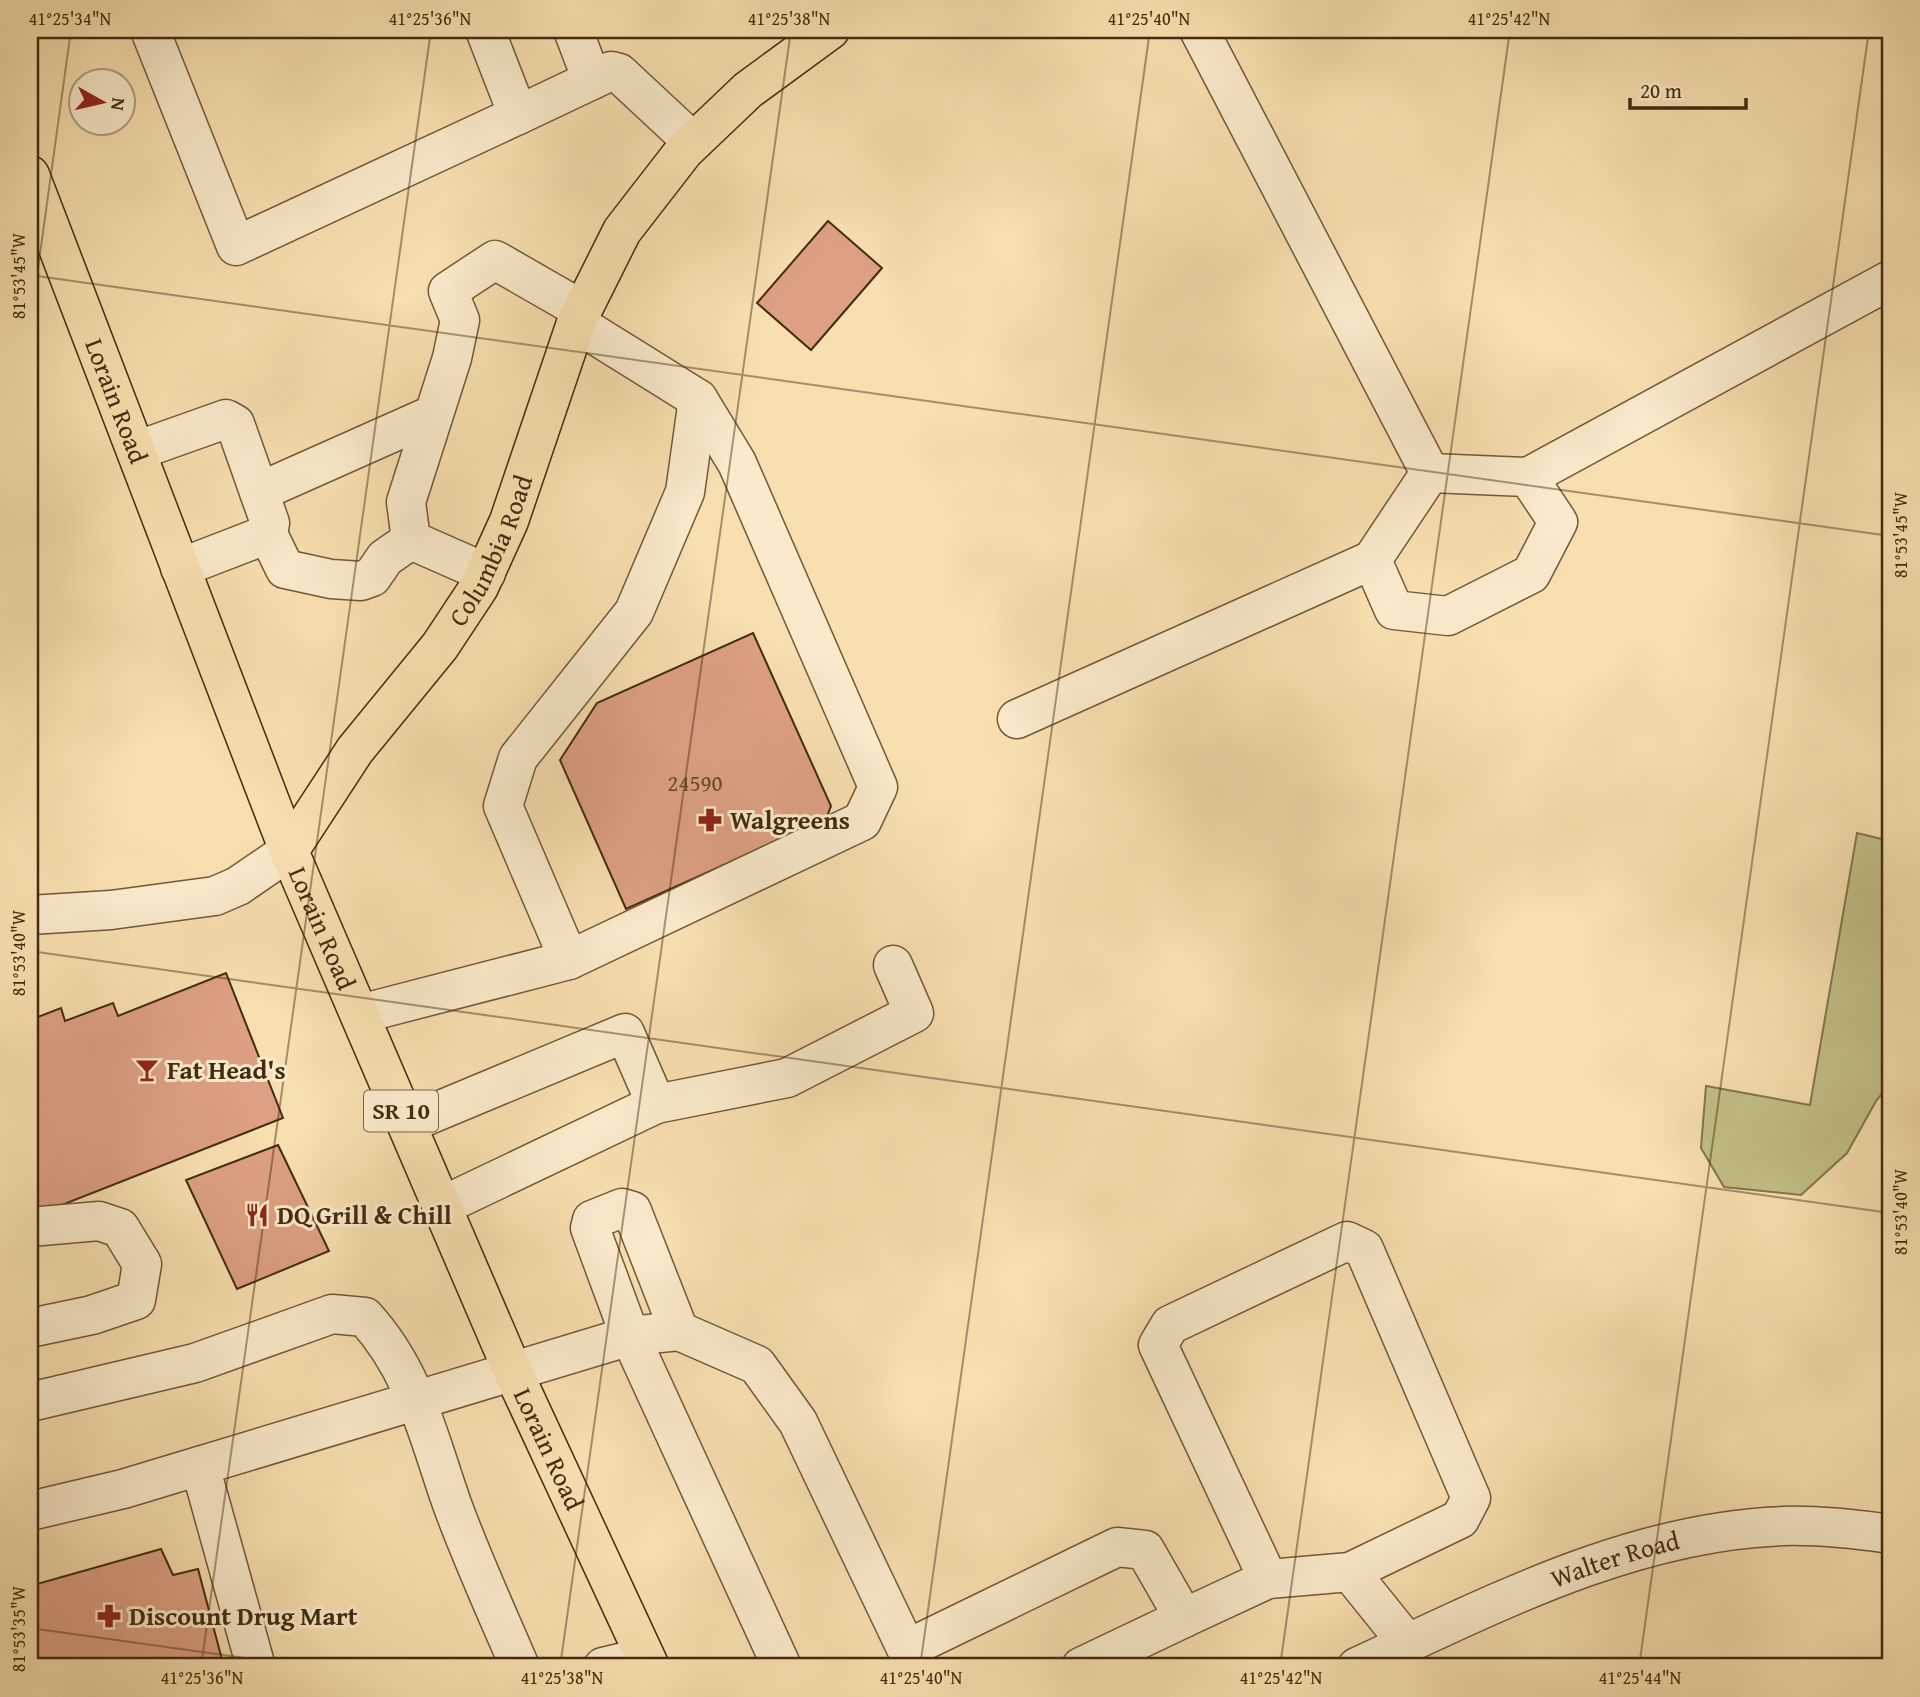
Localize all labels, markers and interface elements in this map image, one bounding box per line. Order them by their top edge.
text: 41°25'34"N [29,5,112,32]
text: 41°25'36"N [389,5,472,32]
text: 41°25'38"N [748,5,831,32]
text: 41°25'40"N [1108,5,1191,32]
text: 41°25'42"N [1468,5,1551,32]
north arrow [66,66,136,136]
scale bar [1630,66,1745,110]
text: 20 m [1640,75,1682,106]
text: N [104,96,134,113]
text: 81°53'45"W [5,232,32,319]
street label: Lorain Road [75,333,159,469]
street label: Columbia Road [438,470,542,634]
text: 81°53'45"W [1887,491,1914,578]
house number: 24590 [667,766,723,799]
place label: Walgreens [730,800,850,839]
pharmacy icon: Walgreens [696,806,724,834]
street label: Lorain Road [279,860,366,996]
text: 81°53'40"W [5,909,32,996]
place label: Fat Head's [167,1050,286,1089]
bar icon: Fat Head's [133,1056,161,1084]
road number: SR 10 [364,1091,438,1132]
text: 81°53'40"W [1887,1168,1914,1255]
place label: DQ Grill & Chill [277,1195,452,1234]
restaurant icon: DQ Grill & Chill [243,1201,271,1229]
street label: Lorain Road [504,1381,595,1516]
street label: Walter Road [1545,1520,1683,1598]
text: 81°53'35"W [5,1585,32,1672]
place label: Discount Drug Mart [129,1596,358,1635]
pharmacy icon: Discount Drug Mart [95,1602,123,1630]
text: 41°25'36"N [161,1664,244,1691]
text: 41°25'38"N [521,1664,604,1691]
text: 41°25'40"N [880,1664,963,1691]
text: 41°25'42"N [1240,1664,1323,1691]
text: 41°25'44"N [1599,1664,1682,1691]

